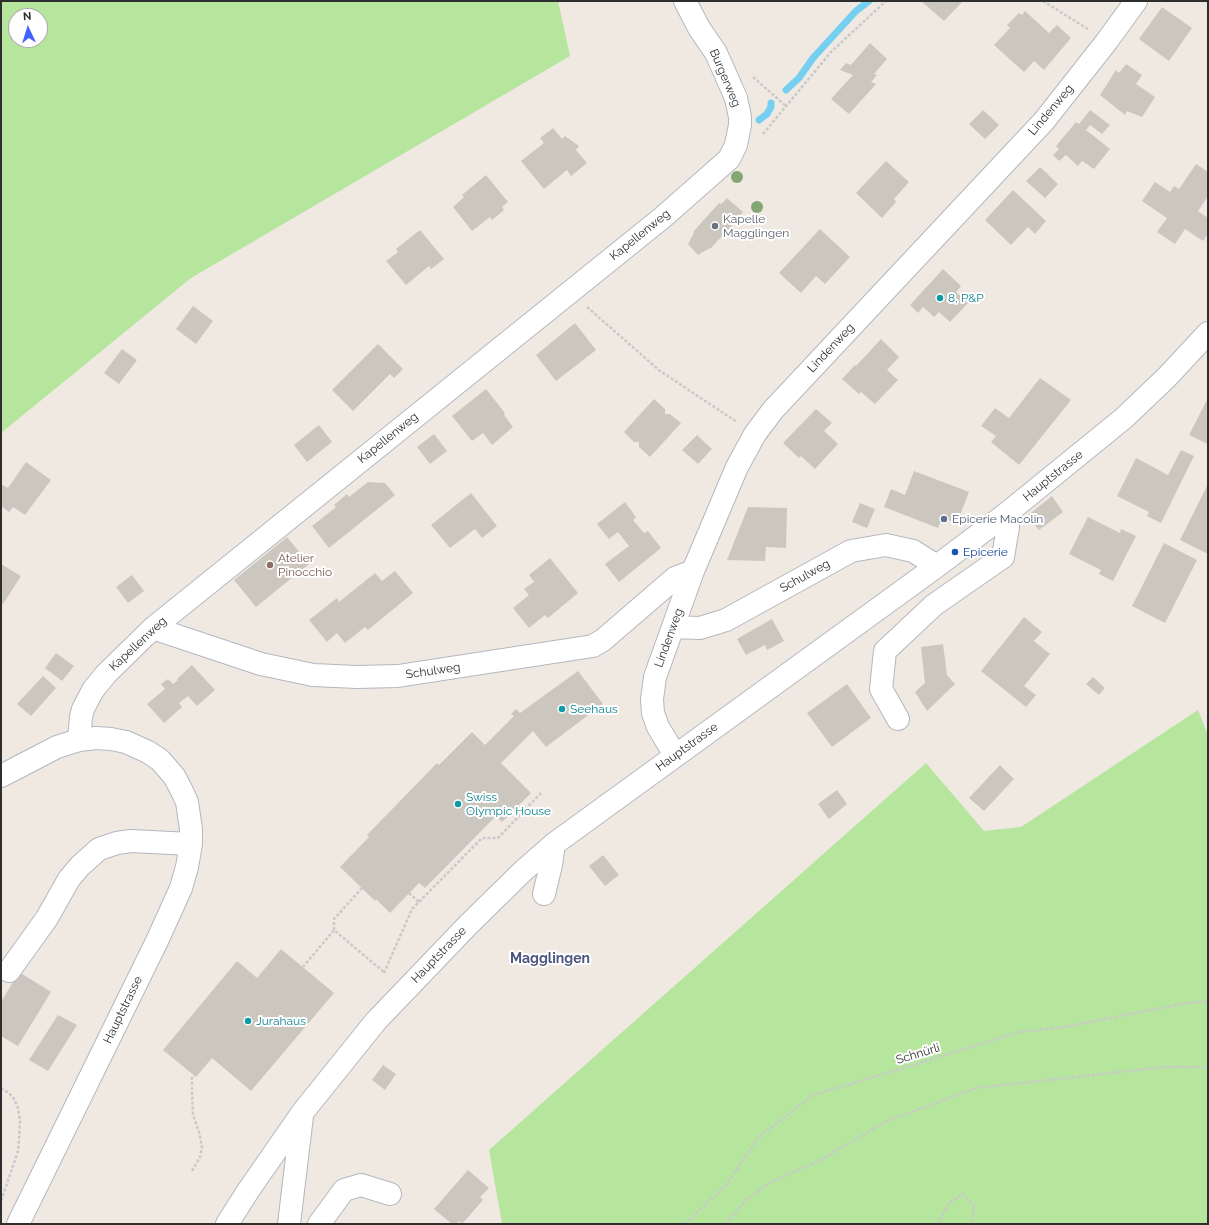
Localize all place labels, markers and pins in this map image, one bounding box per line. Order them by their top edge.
place label: Kapelle Magglingen [723,212,789,240]
marker: Kapelle Magglingen [710,221,720,231]
place label: 8, P&P [948,291,984,305]
marker: 8, P&P [935,293,945,303]
place label: Epicerie Macolin [952,512,1043,526]
marker: Epicerie Macolin [939,514,949,524]
place label: Epicerie [963,545,1008,559]
marker: Epicerie [950,547,960,557]
place label: Atelier Pinocchio [278,551,332,579]
marker: Atelier Pinocchio [265,560,275,570]
place label: Seehaus [570,702,618,716]
marker: Seehaus [557,704,567,714]
place label: Swiss Olympic House [466,790,551,818]
marker: Swiss Olympic House [453,799,463,809]
place label: Jurahaus [256,1014,306,1028]
marker: Jurahaus [243,1016,253,1026]

